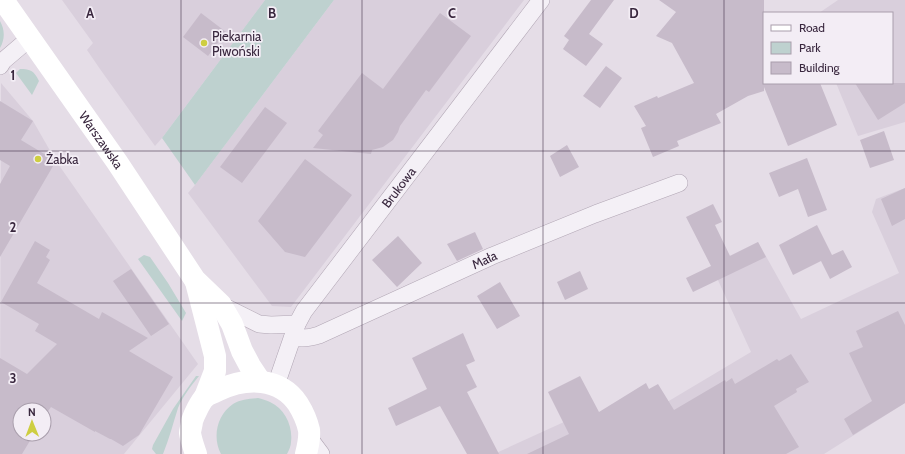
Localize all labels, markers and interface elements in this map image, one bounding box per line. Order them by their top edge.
text: A [86,5,95,21]
text: B [268,5,276,21]
text: C [448,5,456,21]
text: D [629,5,639,21]
legend [763,12,893,84]
text: Road [799,20,825,35]
place label: Piekarnia Piwoński [212,28,262,59]
marker: Piekarnia Piwoński [199,38,209,48]
text: Park [799,40,821,55]
text: Building [799,60,841,75]
text: 1 [11,67,15,83]
street label: Warszawska [76,108,128,172]
place label: Żabka [46,151,79,167]
marker: Żabka [33,154,43,164]
street label: Brukowa [378,163,419,211]
text: 2 [10,219,17,235]
street label: Mała [469,247,500,272]
text: 3 [9,370,17,386]
north arrow [12,402,52,442]
text: N [28,405,36,419]

